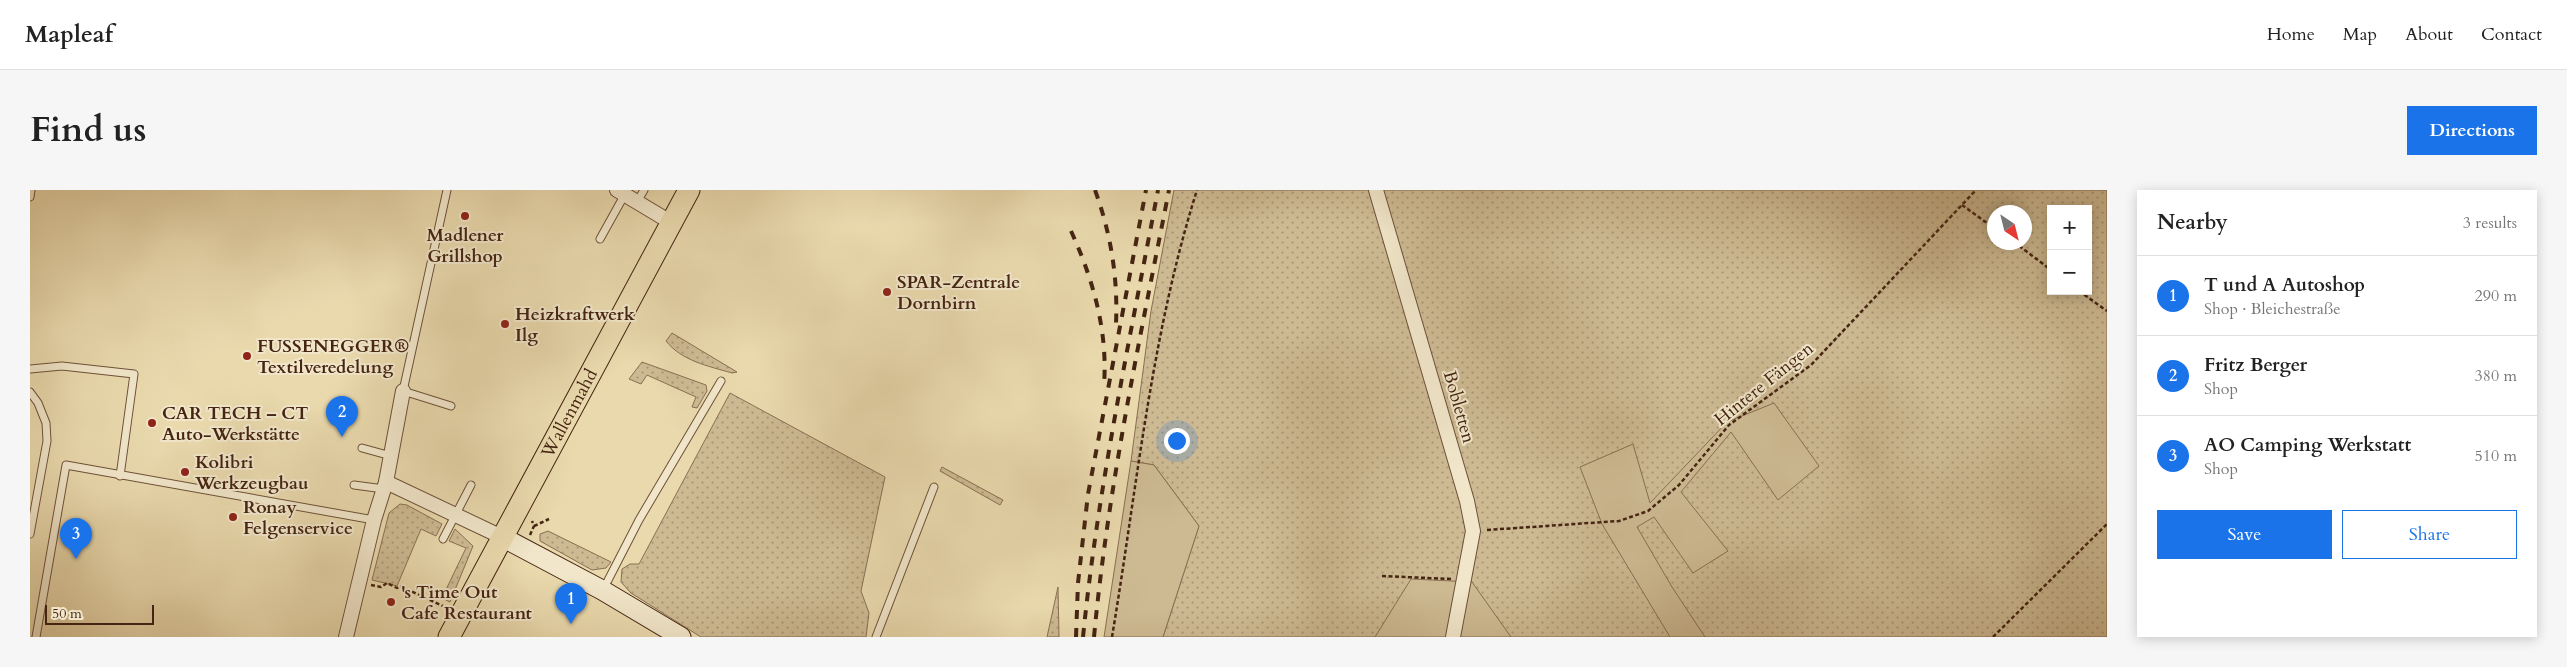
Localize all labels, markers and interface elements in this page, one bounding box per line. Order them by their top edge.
text: Mapleaf [25,18,113,51]
text: Home [2267,22,2315,47]
text: Map [2343,22,2377,47]
text: About [2405,22,2453,47]
text: Contact [2481,22,2542,47]
text: Find us [30,106,146,154]
button: Directions [2407,106,2537,155]
north arrow [1987,205,2032,250]
map controls [2047,205,2092,295]
button: + [2047,205,2092,250]
text: Nearby [2157,208,2228,237]
marker: Madlener Grillshop [459,210,471,222]
text: 3 results [2463,212,2517,234]
place label: Madlener Grillshop [427,223,504,269]
button: − [2047,250,2092,295]
place label: SPAR-Zentrale Dornbirn [897,270,1020,316]
text: T und A Autoshop [2204,272,2365,298]
text: 1 [2169,285,2177,307]
text: 290 m [2475,285,2517,307]
marker: SPAR-Zentrale Dornbirn [881,286,893,298]
text: Shop · Bleichestraße [2204,298,2341,320]
place label: Heizkraftwerk Ilg [515,302,636,348]
marker: Heizkraftwerk Ilg [499,318,511,330]
place label: FUSSENEGGER® Textilveredelung [257,334,409,380]
street label: Hintere Fängen [1709,336,1819,432]
marker: FUSSENEGGER® Textilveredelung [241,350,253,362]
text: Fritz Berger [2204,352,2307,378]
street label: Wallenmahd [535,364,603,463]
text: 2 [2169,365,2177,387]
text: 380 m [2475,365,2517,387]
street label: Bobletten [1437,368,1481,447]
text: Shop [2204,378,2238,400]
pin: 2 [326,396,358,437]
place label: CAR TECH – CT Auto-Werkstätte [162,401,308,447]
marker: CAR TECH – CT Auto-Werkstätte [146,417,158,429]
your location [1164,428,1190,454]
text: AO Camping Werkstatt [2204,432,2411,458]
text: 3 [2169,445,2177,467]
text: 510 m [2475,445,2517,467]
place label: Kolibri Werkzeugbau [194,450,309,496]
text: Shop [2204,458,2238,480]
marker: Kolibri Werkzeugbau [179,466,191,478]
place label: Ronay Felgenservice [243,495,353,541]
button: Save [2157,510,2332,559]
button: Share [2342,510,2517,559]
marker: Ronay Felgenservice [227,511,239,523]
pin: 3 [60,518,92,559]
place label: 's Time Out Cafe Restaurant [401,580,533,626]
pin: 1 [555,583,587,624]
marker: 's Time Out Cafe Restaurant [385,596,397,608]
scale bar [45,602,154,625]
text: 50 m [52,604,82,623]

